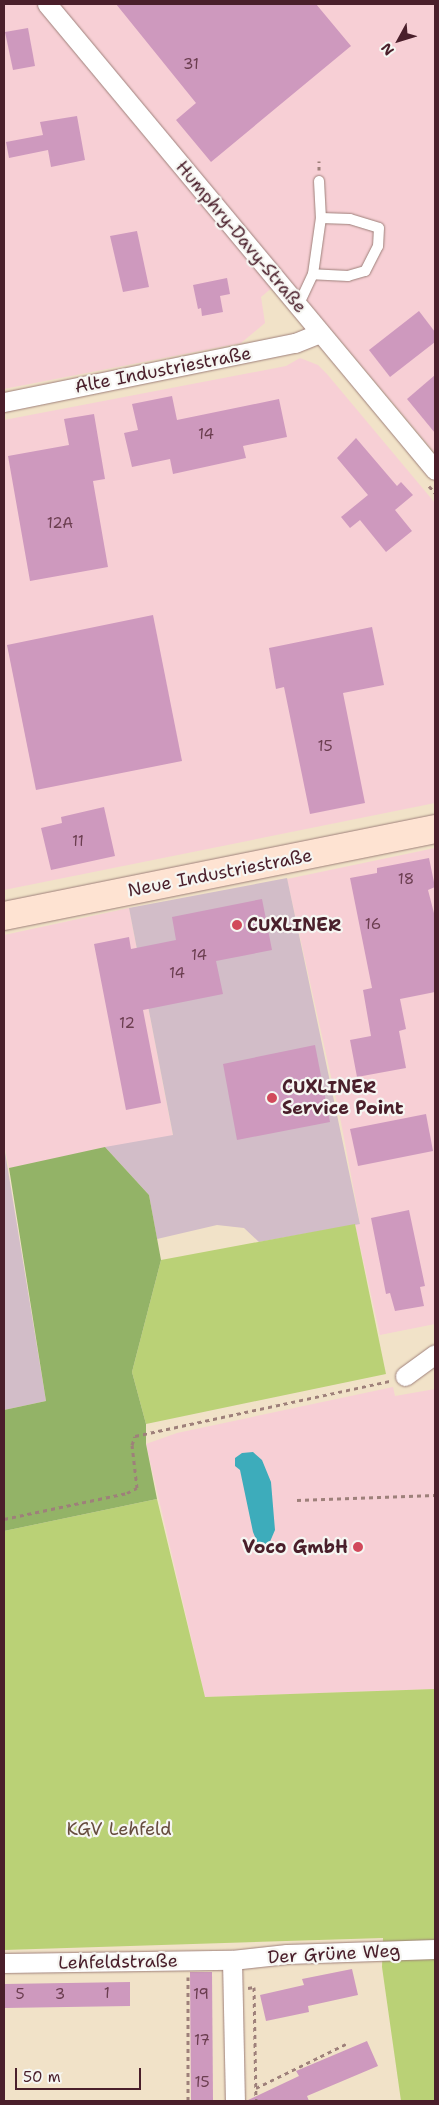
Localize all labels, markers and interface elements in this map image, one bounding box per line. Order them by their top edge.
north arrow [374,15,424,65]
text: N [377,39,398,59]
house number: 31 [183,56,199,74]
street label: Humphry-Davy-Straße [171,157,311,317]
street label: Alte Industriestraße [73,342,253,398]
house number: 14 [198,426,214,444]
house number: 12A [47,515,73,533]
house number: 15 [317,738,333,756]
house number: 11 [72,833,84,851]
street label: Neue Industriestraße [126,845,314,901]
house number: 18 [398,871,414,889]
place label: CUXLINER [247,914,341,936]
house number: 16 [365,916,381,934]
marker: CUXLINER [231,919,243,931]
house number: 14 [191,947,207,965]
house number: 14 [169,965,185,983]
house number: 12 [119,1015,135,1033]
place label: CUXLINER Service Point [282,1077,403,1120]
marker: CUXLINER Service Point [266,1092,278,1104]
place label: Voco GmbH [242,1536,348,1558]
marker: Voco GmbH [352,1541,364,1553]
park label: KGV Lehfeld [66,1818,172,1840]
street label: Der Grüne Weg [267,1940,401,1968]
street label: Lehfeldstraße [58,1950,178,1974]
house number: 1 [104,1985,110,2003]
house number: 5 [15,1986,25,2004]
house number: 3 [55,1986,65,2004]
house number: 19 [193,1986,209,2004]
house number: 17 [194,2032,210,2050]
scale bar [18,2058,144,2090]
text: 50 m [23,2067,61,2087]
house number: 15 [194,2074,210,2092]

